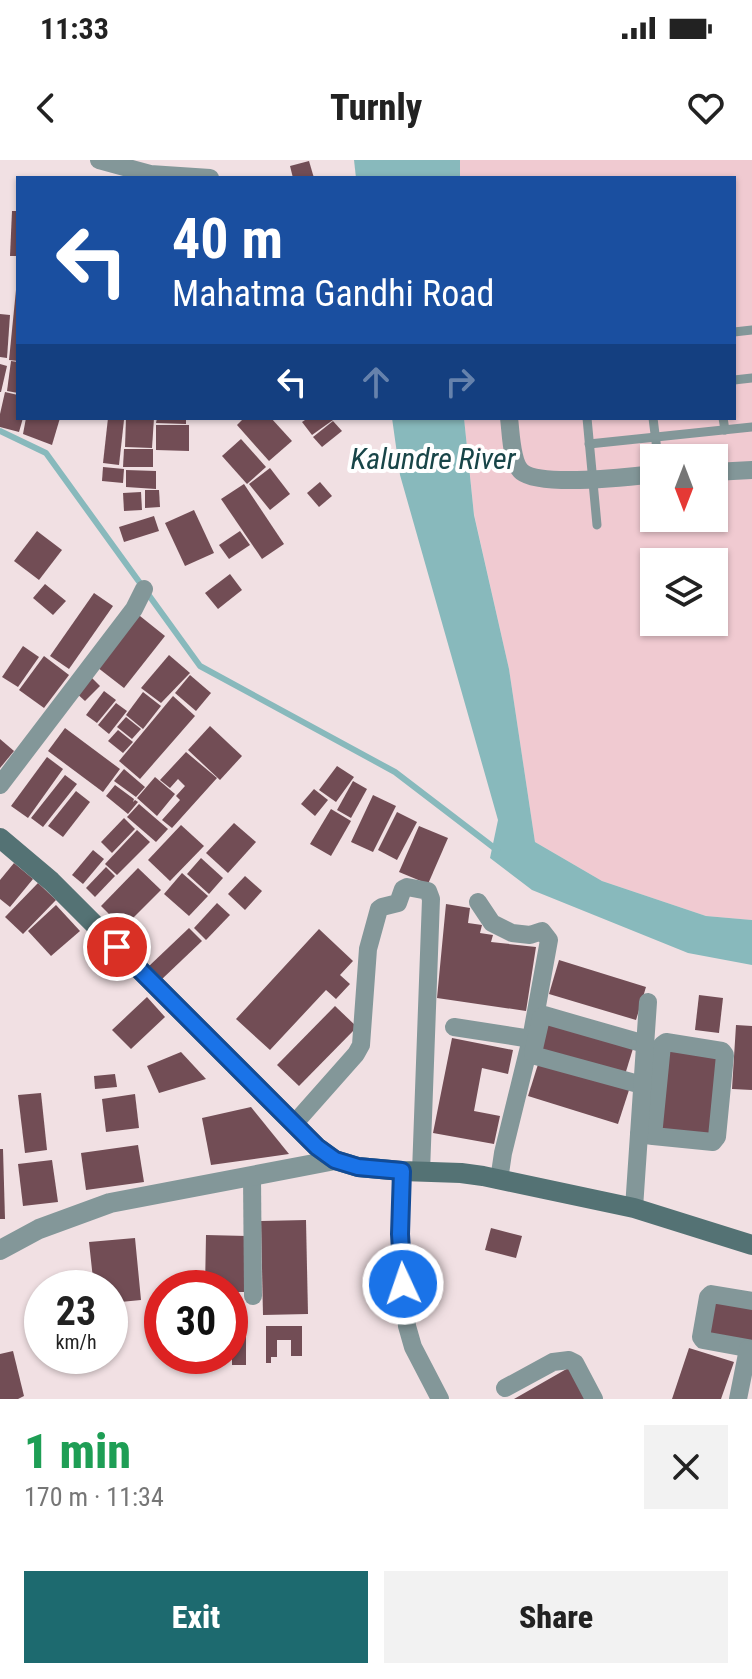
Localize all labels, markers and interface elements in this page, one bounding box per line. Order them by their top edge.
text: 11:33 [40,11,109,46]
icon: back [24,86,68,130]
icon: heart [684,86,728,130]
text: Turnly [330,87,422,129]
text: 40 m [172,206,283,272]
icon: left [40,208,144,312]
text: Mahatma Gandhi Road [172,273,494,315]
icon: left [270,360,314,404]
icon: ahead [354,360,398,404]
icon: right [438,360,482,404]
water label: Kalundre River [350,441,517,476]
north arrow [640,444,728,532]
map controls [640,444,728,636]
button: layers [640,548,728,636]
pin [83,913,151,981]
icon: arrive [95,925,139,969]
position arrow [361,1242,445,1326]
speed limit sign: 30 [144,1270,248,1374]
text: 23 [56,1288,96,1335]
text: km/h [55,1330,97,1354]
text: 1 min [24,1423,131,1480]
button: close [644,1425,728,1509]
text: 170 m · 11:34 [24,1482,164,1512]
button: Exit [24,1571,368,1663]
button: Share [384,1571,728,1663]

